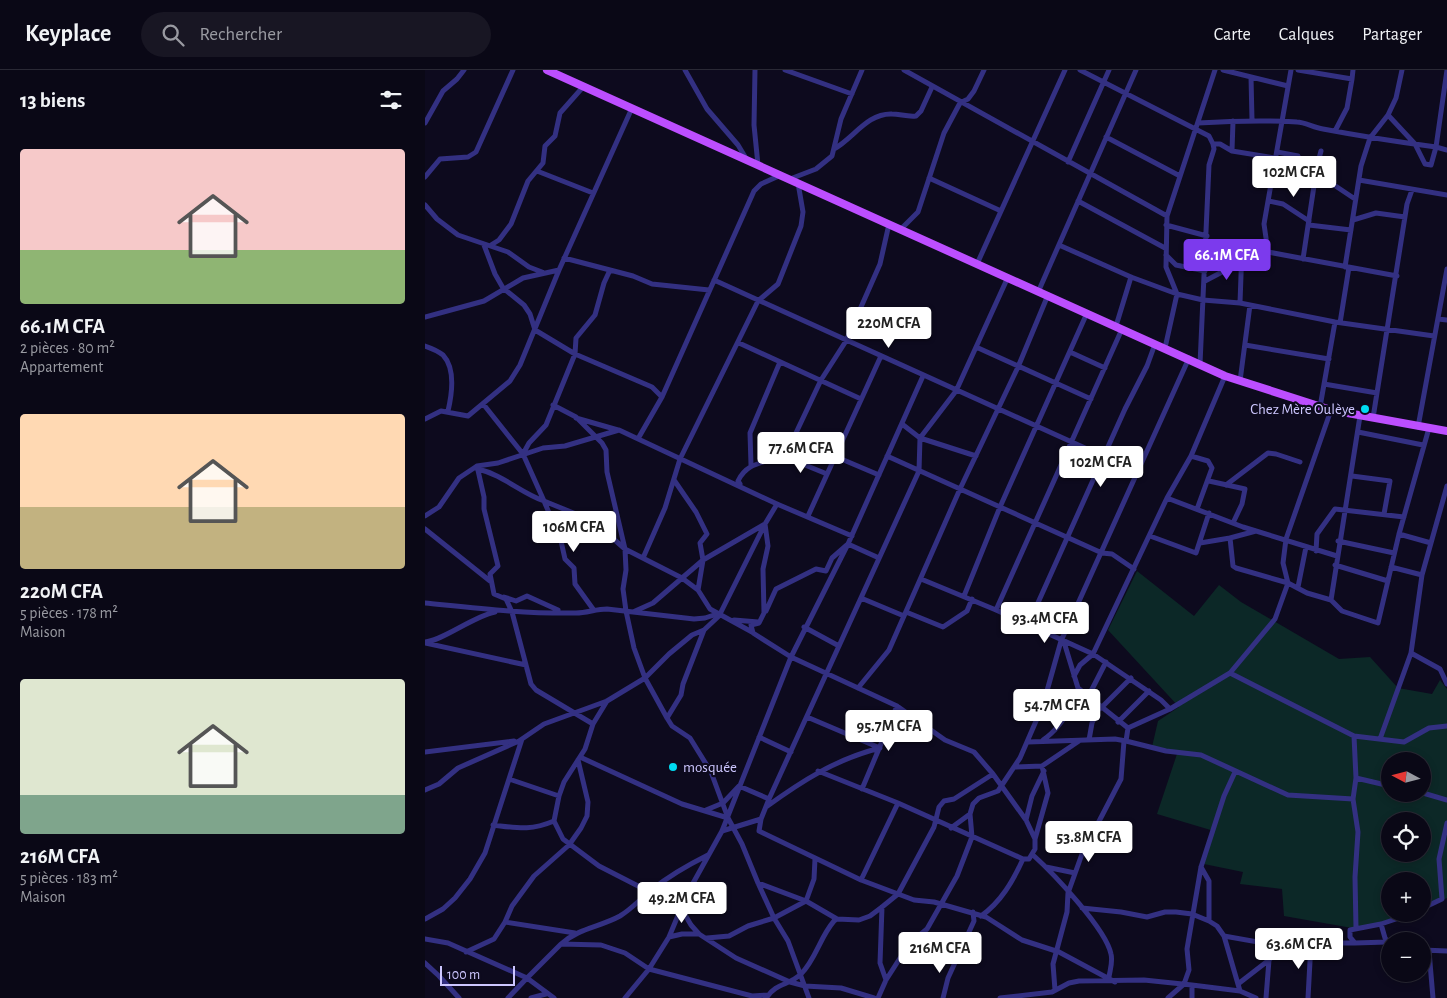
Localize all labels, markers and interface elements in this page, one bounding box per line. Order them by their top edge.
search box [141,12,491,57]
icon: search [159,21,187,49]
text: Keyplace [25,22,111,46]
text: Rechercher [199,25,282,44]
text: Carte [1214,26,1251,44]
text: Calques [1279,26,1334,44]
text: Partager [1362,26,1422,44]
icon: filters [377,86,405,114]
text: 13 biens [20,90,85,111]
pin: 102M CFA [1242,156,1346,198]
text: 102M CFA [1263,164,1325,180]
icon: home [168,181,258,271]
pin: 66.1M CFA [1170,238,1284,281]
text: 66.1M CFA [1195,247,1259,263]
pin: 220M CFA [837,306,941,349]
text: 220M CFA [857,315,921,331]
text: 66.1M CFA [20,316,105,337]
text: 2 pièces · 80 m² [20,340,115,356]
text: Appartement [20,359,103,375]
place label: Chez Mère Oulèye [1250,402,1355,417]
marker: Chez Mère Oulèye [1359,403,1371,415]
pin: 77.6M CFA [744,432,858,474]
text: 77.6M CFA [768,440,834,456]
icon: home [168,446,258,536]
pin: 102M CFA [1049,446,1153,488]
text: 102M CFA [1070,454,1132,470]
pin: 106M CFA [522,510,626,553]
text: 106M CFA [543,519,605,535]
text: 220M CFA [20,581,103,602]
pin: 93.4M CFA [988,602,1102,644]
text: 5 pièces · 178 m² [20,605,118,621]
text: 93.4M CFA [1012,610,1078,626]
text: Maison [20,624,66,640]
pin: 54.7M CFA [1000,688,1114,731]
text: 54.7M CFA [1024,697,1090,713]
pin: 95.7M CFA [832,710,946,752]
icon: home [168,711,258,801]
text: 95.7M CFA [856,718,922,734]
north arrow [1381,752,1431,802]
map controls [1381,752,1431,982]
place label: mosquée [683,760,737,775]
marker: mosquée [667,761,679,773]
button: locate [1381,812,1431,862]
pin: 53.8M CFA [1032,820,1146,863]
text: 53.8M CFA [1056,829,1122,845]
text: 216M CFA [20,846,100,867]
text: 5 pièces · 183 m² [20,870,118,886]
button: + [1381,872,1431,922]
pin: 49.2M CFA [625,882,739,924]
text: Maison [20,889,66,905]
text: 49.2M CFA [649,890,715,906]
pin: 63.6M CFA [1242,928,1356,970]
pin: 216M CFA [888,932,992,974]
button: − [1381,932,1431,982]
text: 63.6M CFA [1266,936,1332,952]
text: 216M CFA [910,940,970,956]
scale bar [440,963,515,986]
text: 100 m [447,968,480,982]

